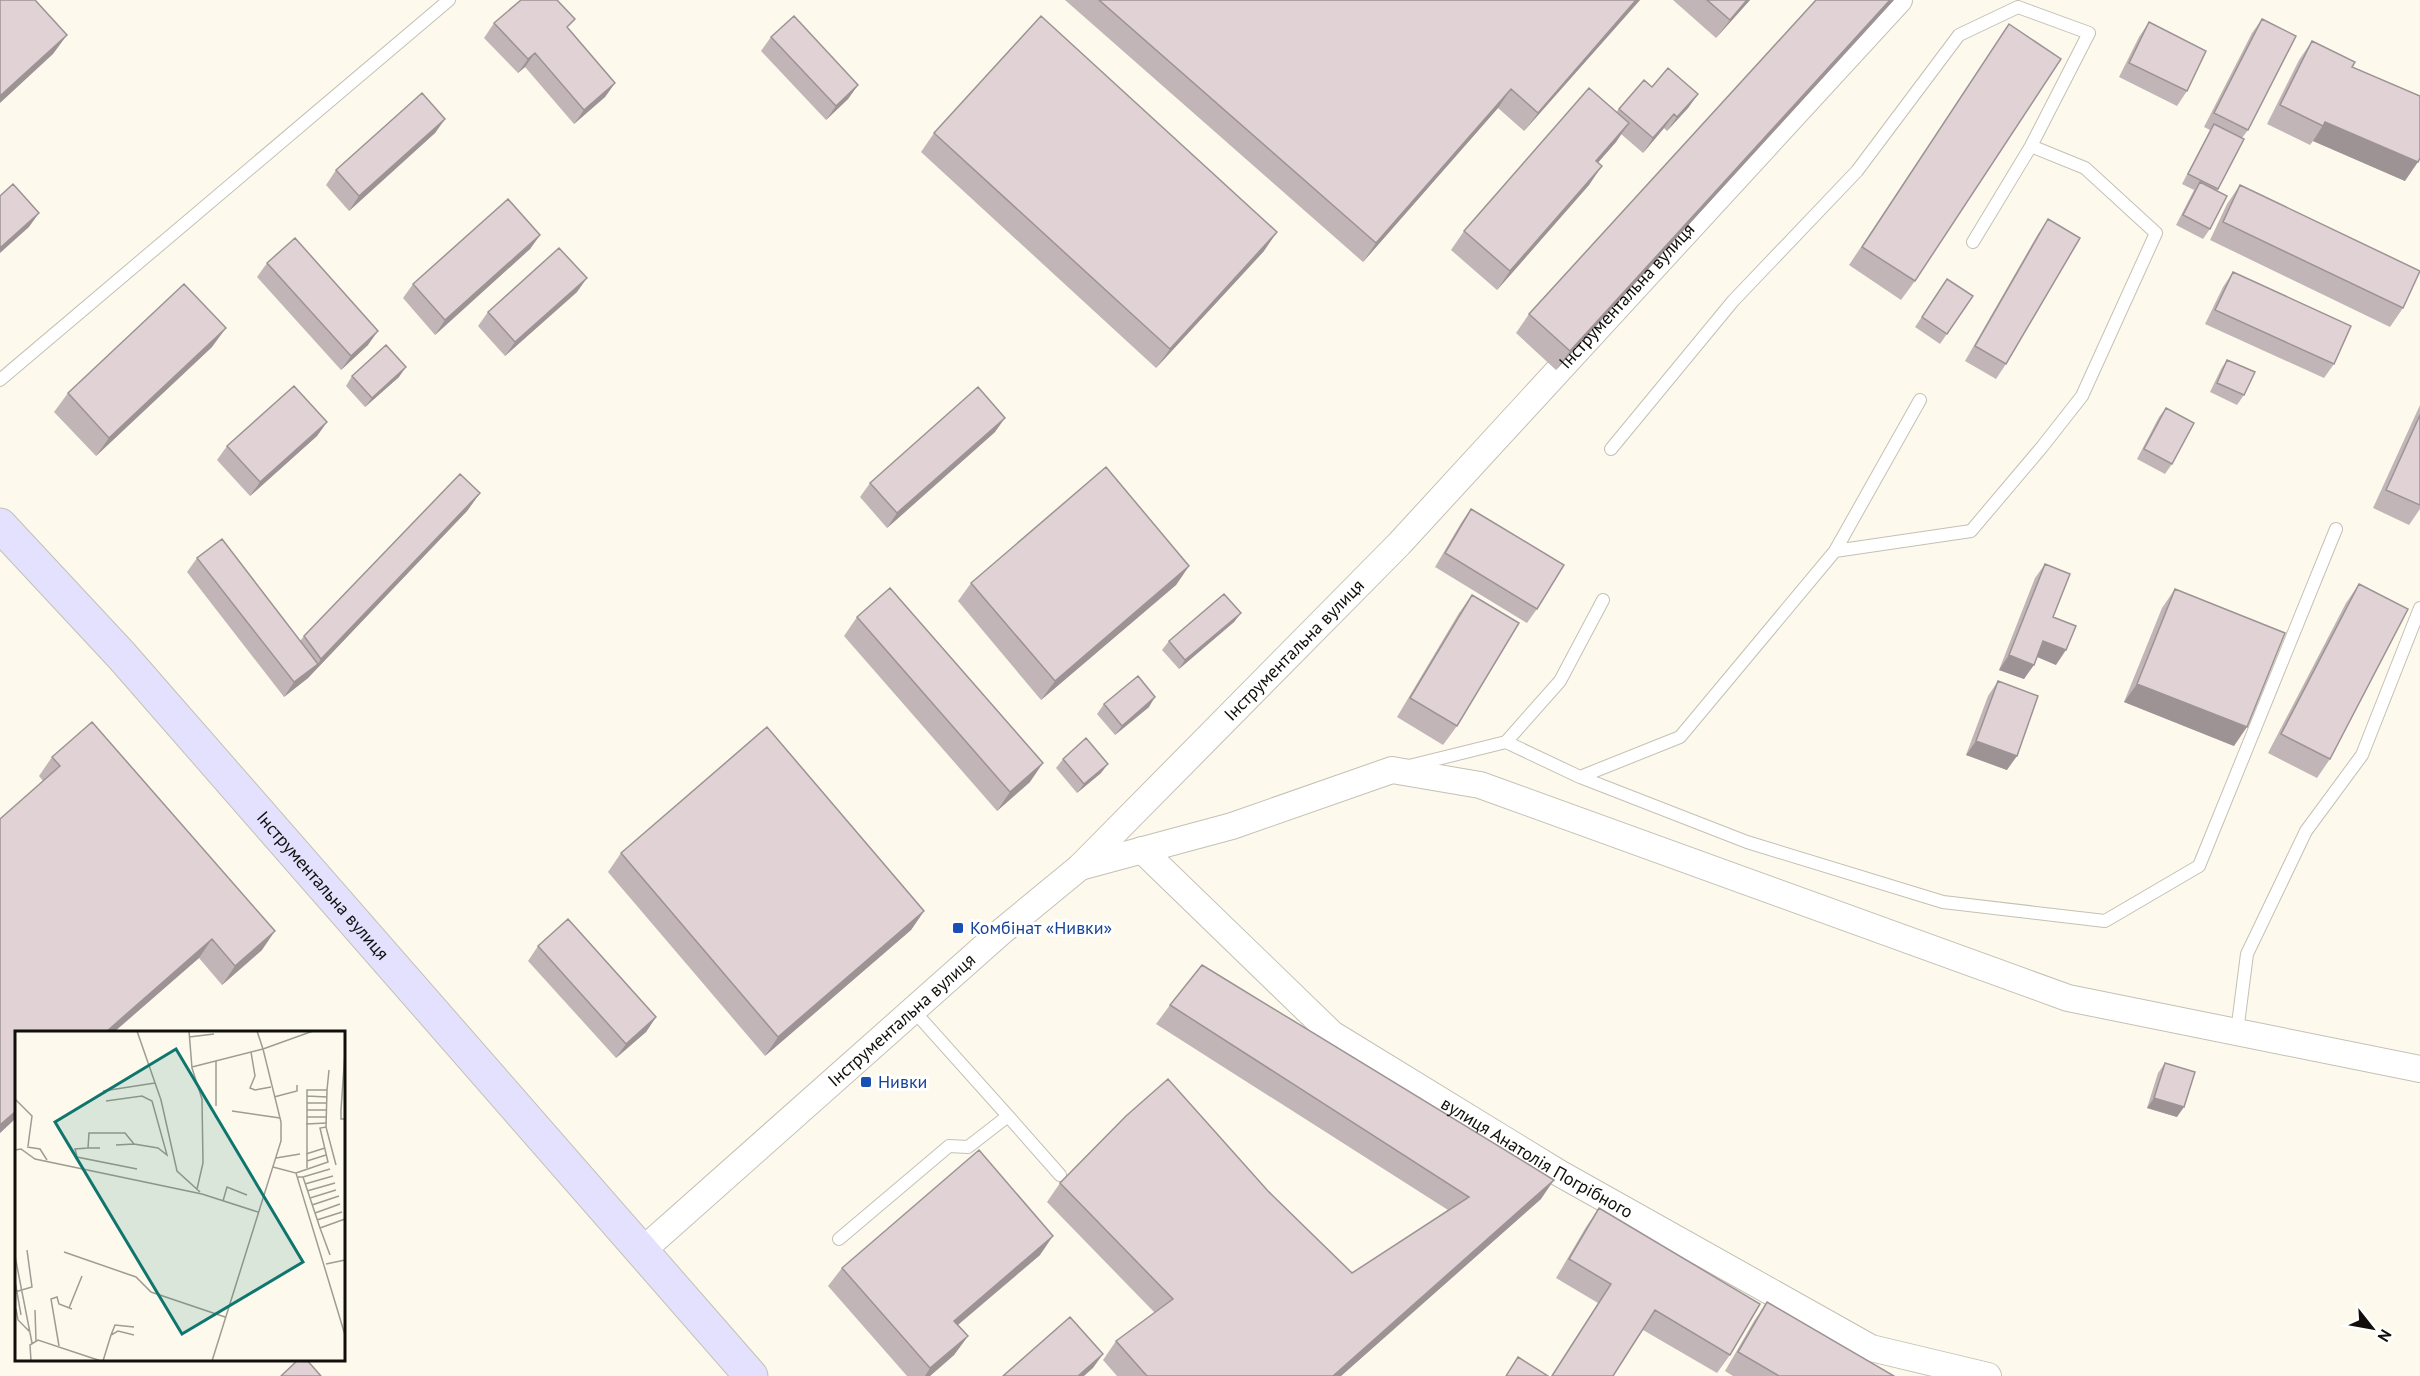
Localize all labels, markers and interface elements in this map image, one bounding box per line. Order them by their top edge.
street label: Інструментальна вулиця [1554,218,1699,373]
street label: Інструментальна вулиця [1219,574,1369,725]
street label: Інструментальна вулиця [252,806,394,964]
place label: Комбінат «Нивки» [970,916,1112,939]
marker: Комбінат «Нивки» [951,921,965,935]
street label: Інструментальна вулиця [823,948,980,1092]
inset map [15,1031,345,1361]
place label: Нивки [878,1070,927,1093]
marker: Нивки [859,1075,873,1089]
street label: вулиця Анатолія Погрібного [1437,1092,1637,1223]
north arrow [2342,1298,2402,1358]
text: N [2374,1326,2396,1345]

